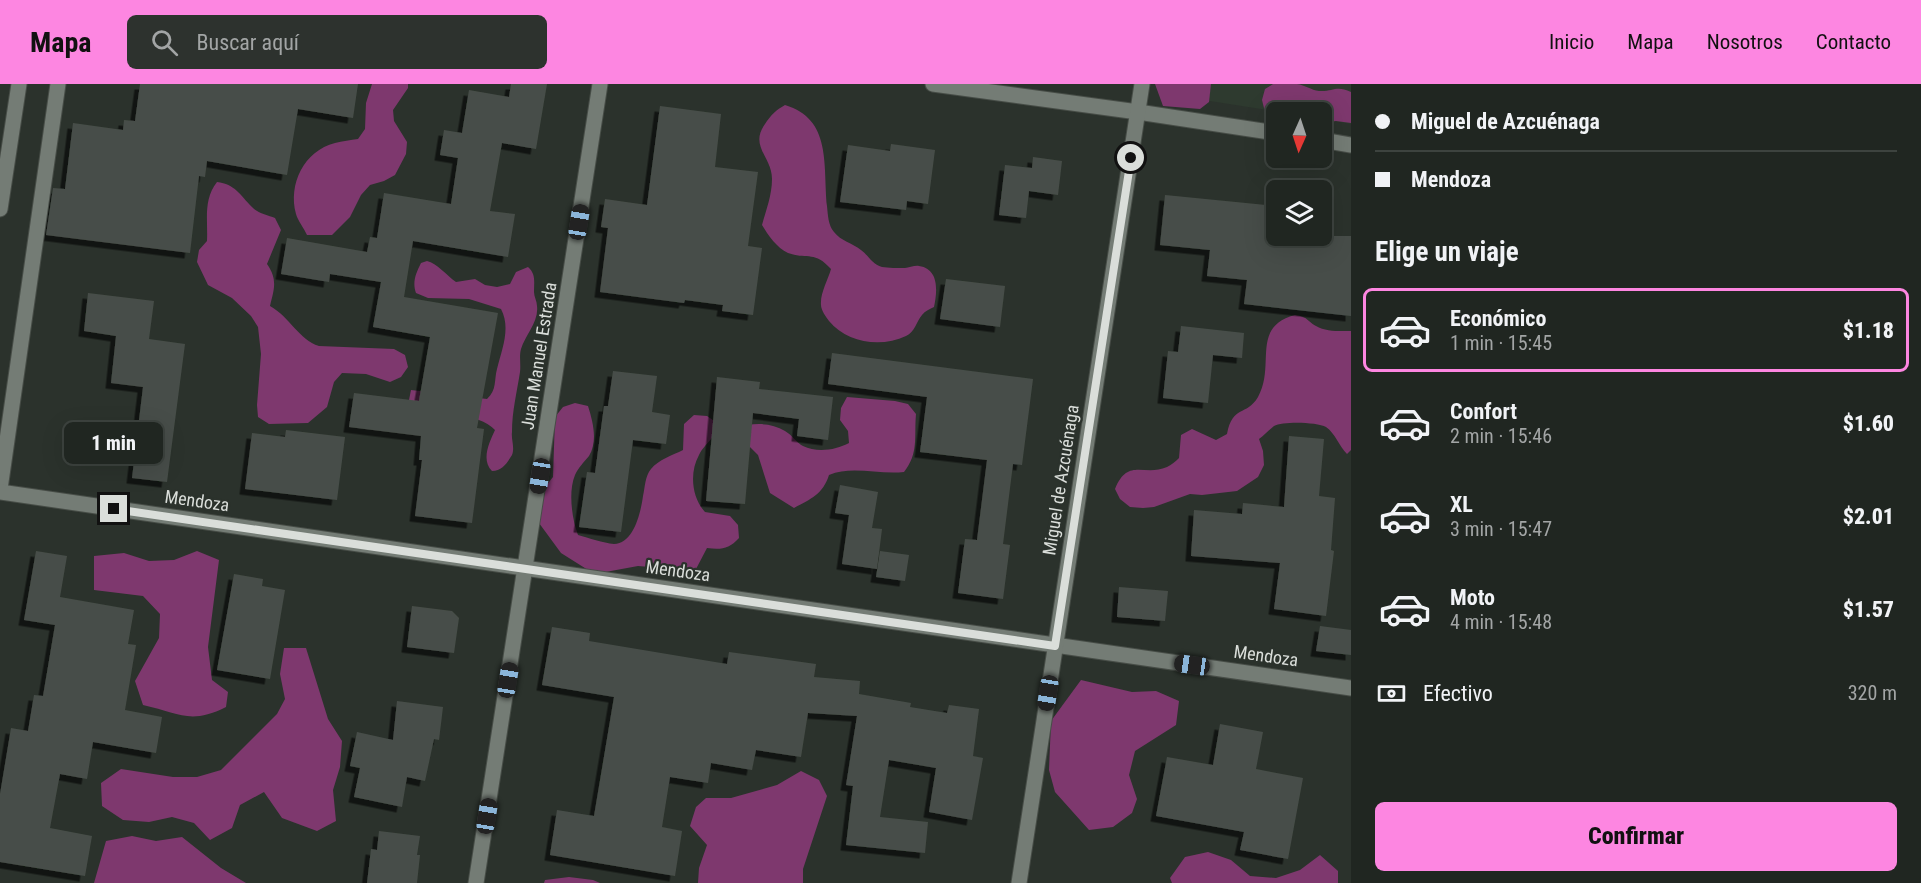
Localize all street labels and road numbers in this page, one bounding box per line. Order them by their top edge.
street label: Juan Manuel Estrada [516,281,561,431]
street label: Miguel de Azcuénaga [1038,403,1083,557]
street label: Mendoza [163,486,231,515]
street label: Mendoza [644,556,712,585]
street label: Mendoza [1232,641,1300,670]

